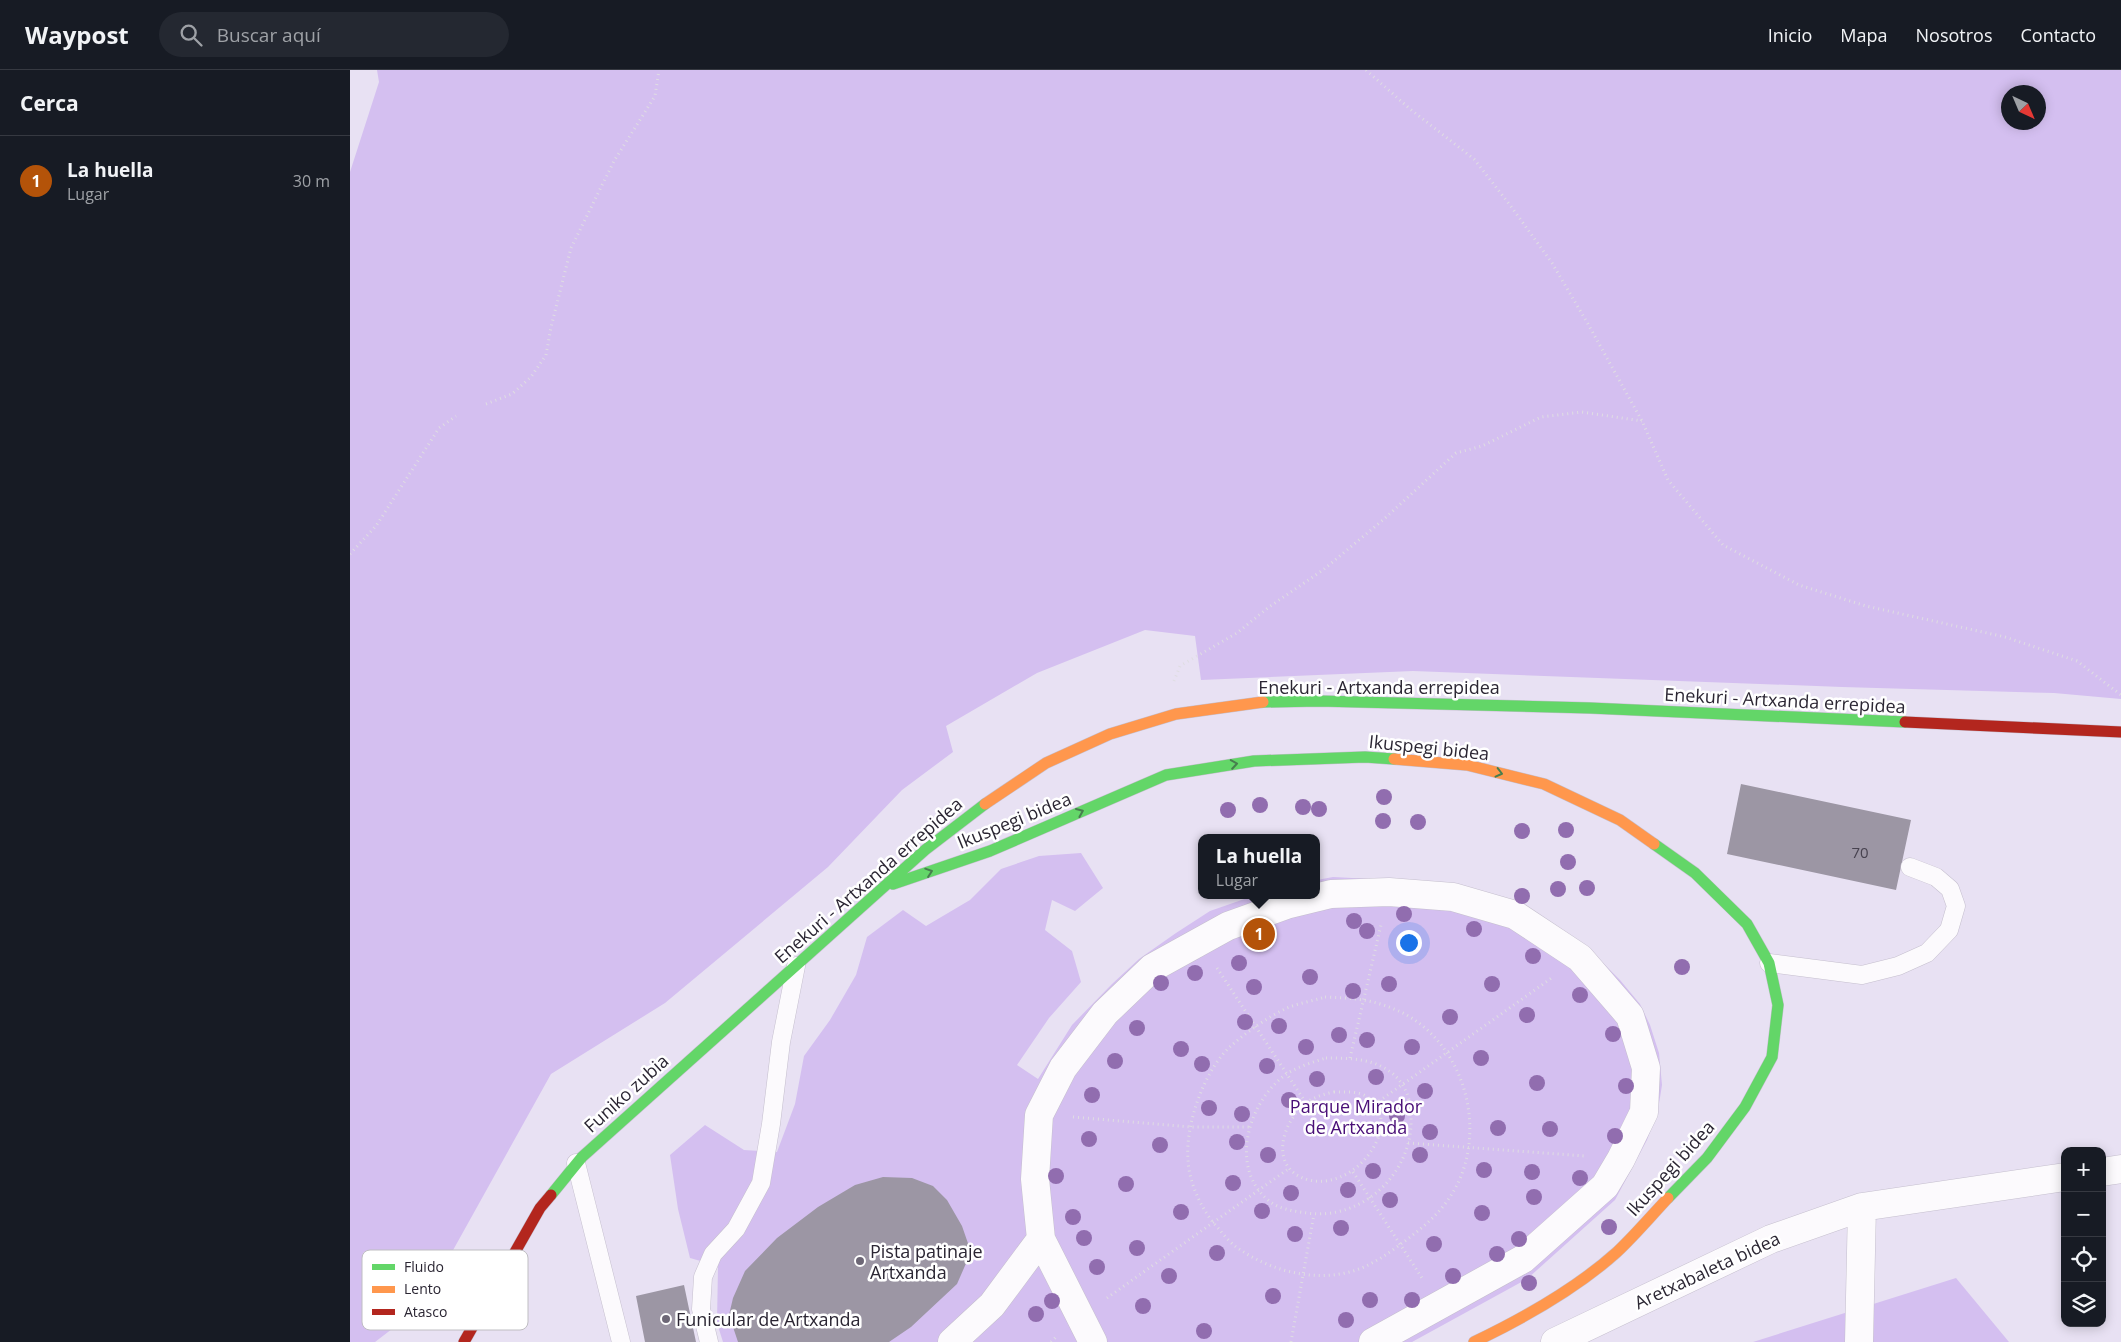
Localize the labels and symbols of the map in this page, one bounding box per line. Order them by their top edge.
north arrow [2001,85,2046,130]
street label: Enekuri - Artxanda errepidea [1258,675,1500,699]
street label: Enekuri - Artxanda errepidea [1664,682,1906,718]
street label: Ikuspegi bidea [1368,729,1490,765]
one-way arrow [1230,759,1238,770]
one-way arrow [1495,767,1504,778]
street label: Ikuspegi bidea [953,786,1075,854]
street label: Enekuri - Artxanda errepidea [769,792,967,968]
one-way arrow [1075,808,1084,819]
house number: 70 [1851,842,1869,862]
one-way arrow [924,868,932,878]
pin: 1 [1243,915,1275,953]
your location [1396,930,1422,956]
street label: Funiko zubia [579,1049,673,1137]
park label: Parque Mirador de Artxanda [1290,1094,1423,1139]
street label: Ikuspegi bidea [1621,1115,1719,1221]
street label: Aretxabaleta bidea [1630,1226,1784,1314]
place label: Pista patinaje Artxanda [870,1239,983,1284]
legend [362,1250,528,1330]
marker: Pista patinaje Artxanda [854,1255,866,1267]
text: Fluido [404,1257,444,1276]
text: Lento [404,1279,441,1298]
text: Atasco [404,1302,447,1321]
place label: Funicular de Artxanda [676,1307,861,1331]
marker: Funicular de Artxanda [660,1313,672,1325]

